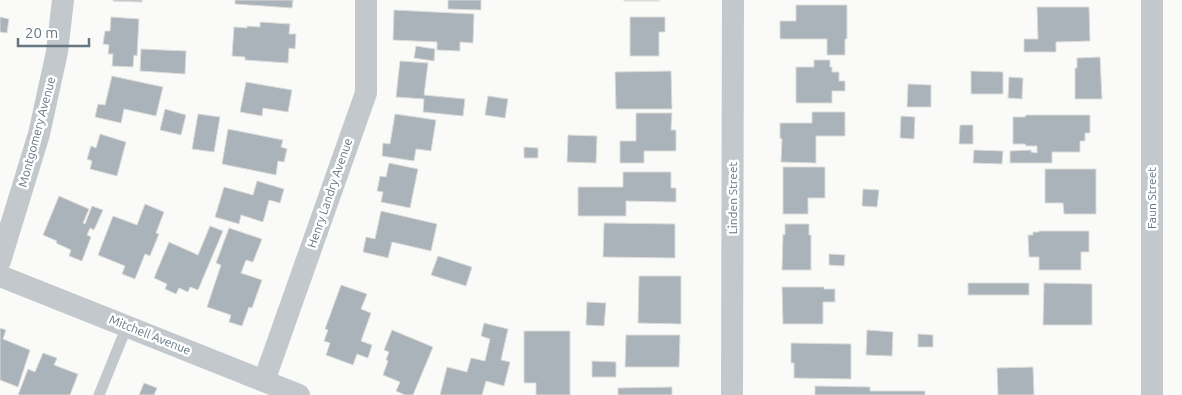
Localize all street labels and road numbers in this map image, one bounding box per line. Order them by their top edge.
street label: Montgomery Avenue [16,75,58,188]
street label: Henry Landry Avenue [305,136,354,249]
street label: Linden Street [726,161,739,234]
street label: Faun Street [1145,167,1158,229]
street label: Mitchell Avenue [108,312,193,357]

